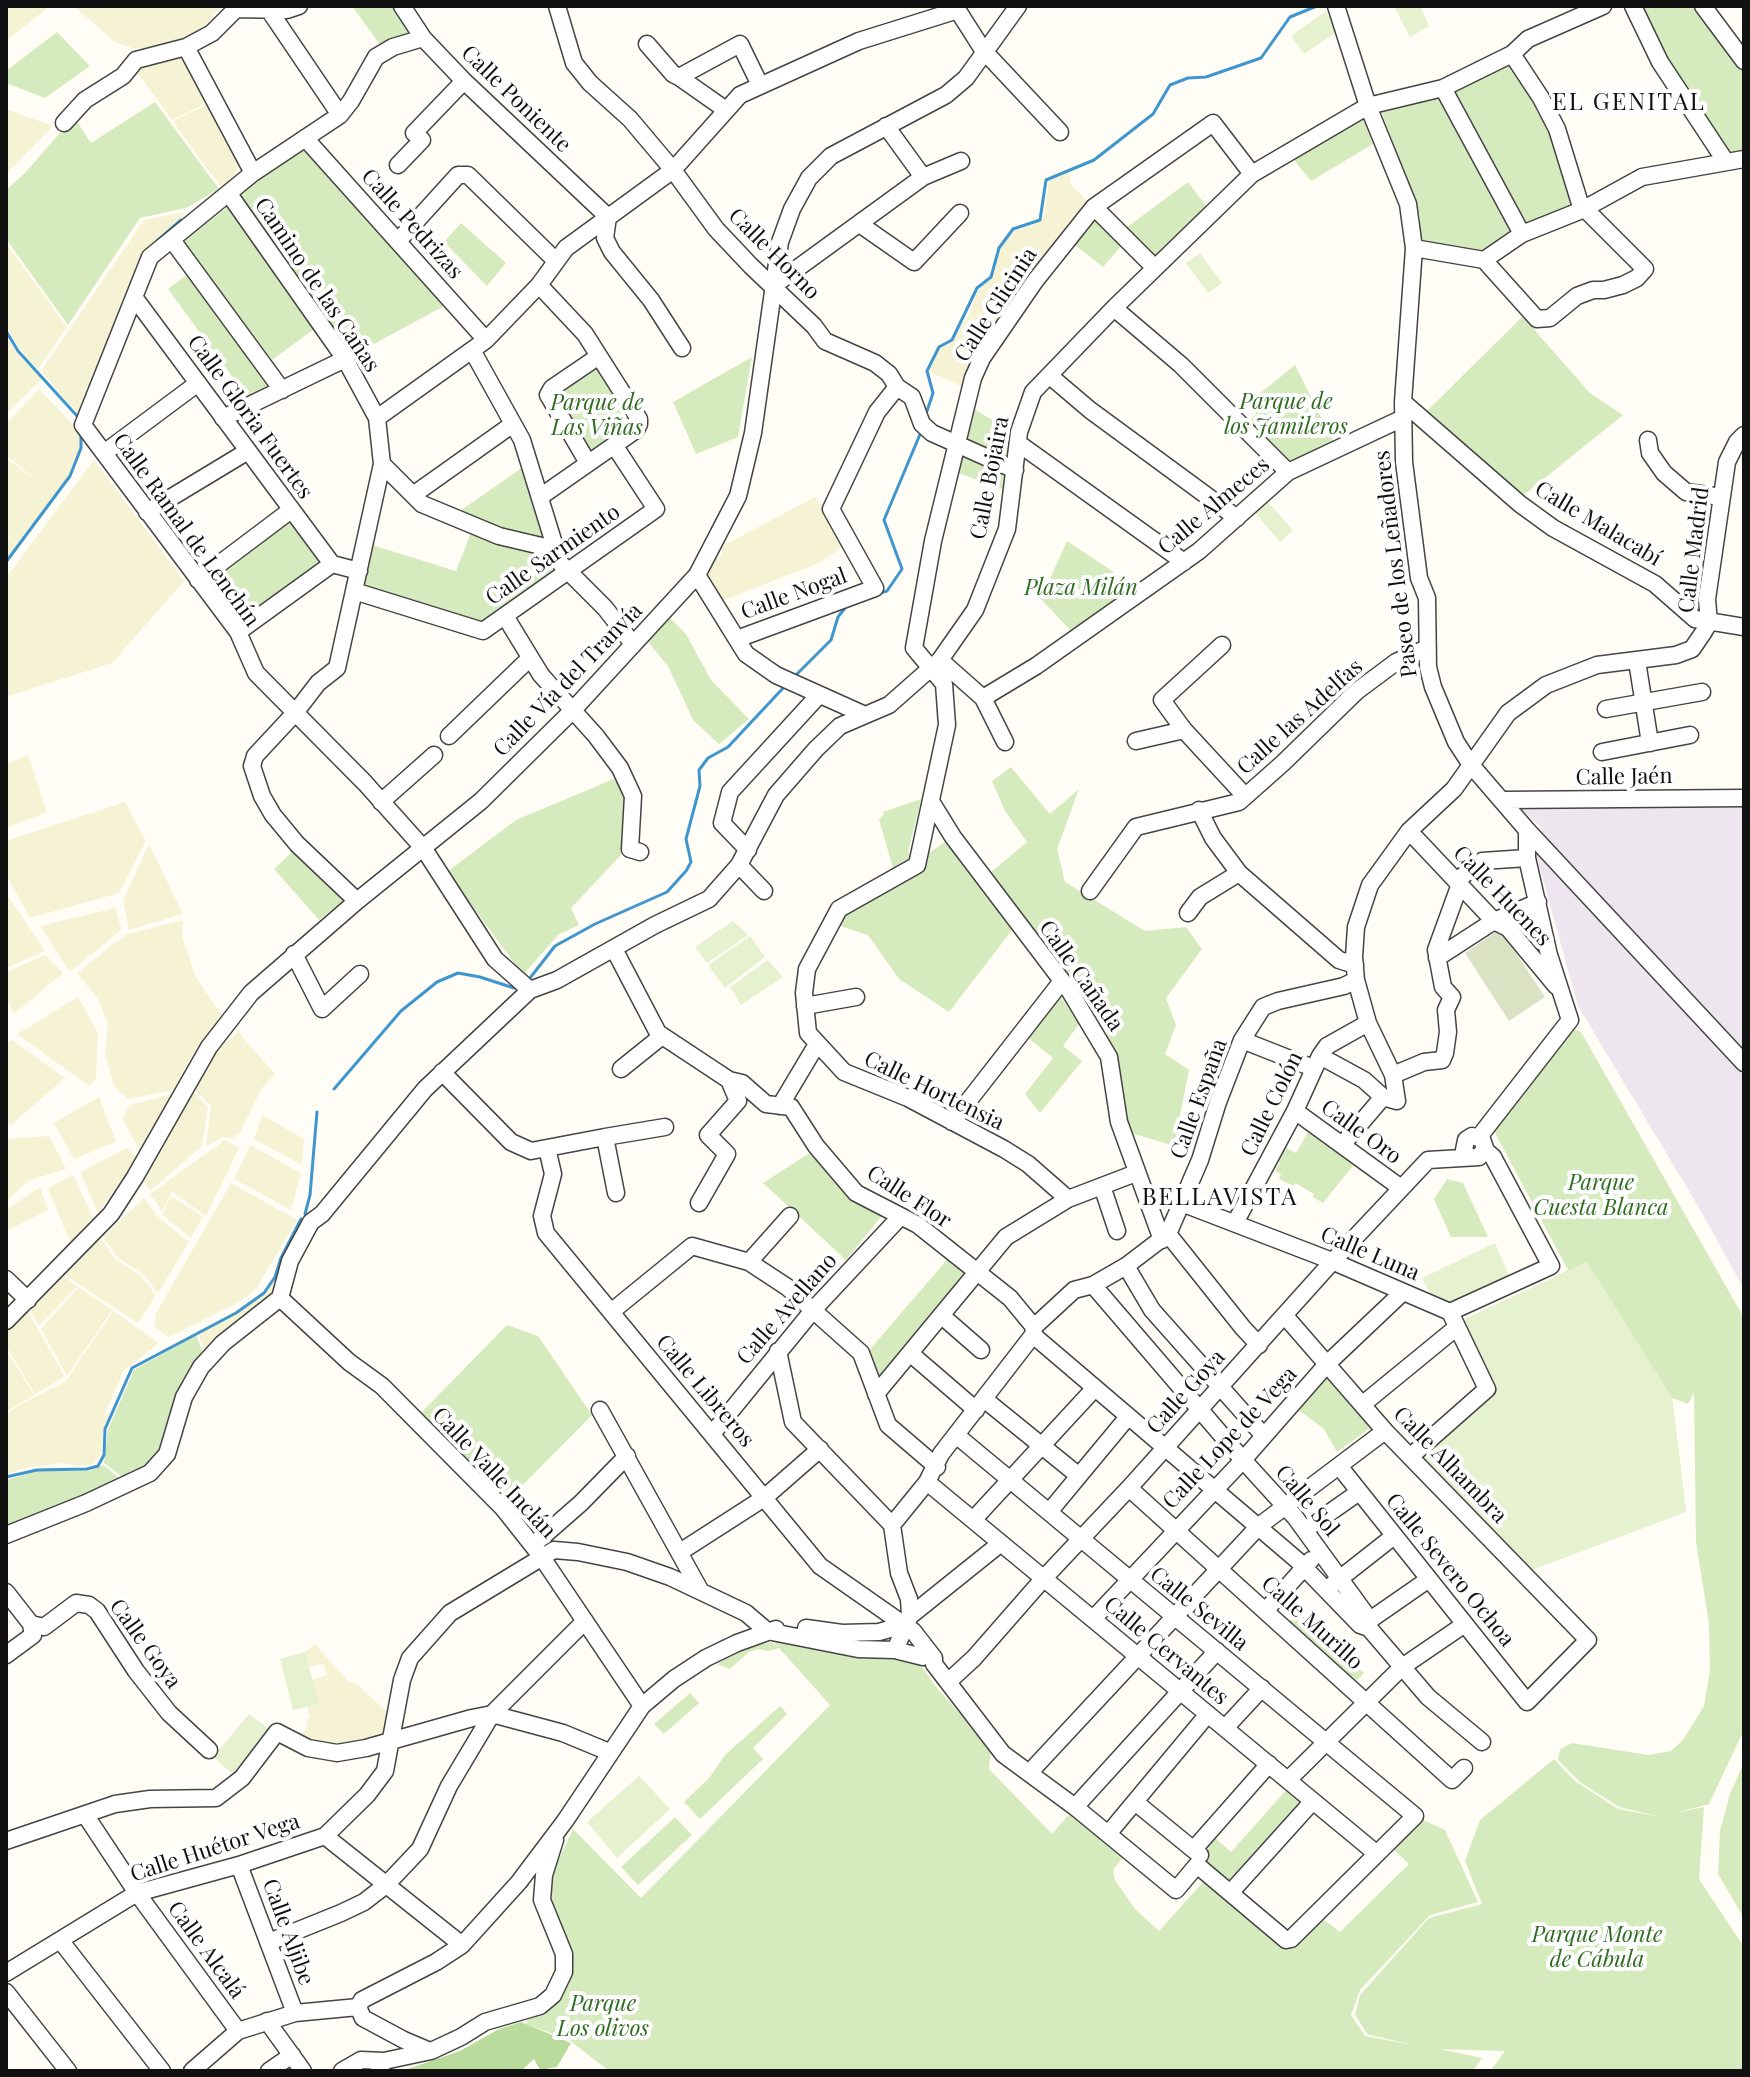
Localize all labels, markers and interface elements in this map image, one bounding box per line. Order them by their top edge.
street label: Calle Poniente [456,40,576,158]
district label: EL GENITAL [1552,89,1706,117]
street label: Calle Pedrizas [356,163,468,285]
street label: Camino de las Cañas [249,193,385,377]
street label: Calle Horno [723,203,825,305]
street label: Calle Glicinia [949,243,1043,367]
street label: Calle Gloria Fuertes [182,330,318,504]
park label: Parque de los Jamileros [1224,389,1348,440]
park label: Parque de Las Viñas [550,390,644,442]
street label: Calle Bojaira [965,414,1015,542]
street label: Calle Ramal de Lenchín [107,428,265,632]
street label: Paseo de los Leñadores [1369,449,1423,679]
street label: Calle Almeces [1153,452,1275,560]
street label: Calle Malacabí [1530,476,1666,572]
street label: Calle Madrid [1673,485,1715,615]
street label: Calle Sarmiento [481,499,625,611]
street label: Calle Nogal [737,563,851,625]
park label: Plaza Milán [1024,575,1138,601]
street label: Calle Vía del Tranvía [488,598,648,762]
street label: Calle las Adelfas [1232,654,1368,780]
street label: Calle Jaén [1575,763,1673,791]
street label: Calle Huenes [1448,840,1556,952]
street label: Calle Cañada [1033,916,1129,1036]
street label: Calle España [1165,1035,1233,1163]
street label: Calle Hortensia [860,1046,1008,1136]
street label: Calle Colón [1235,1047,1309,1161]
street label: Calle Oro [1316,1094,1406,1170]
street label: Calle Flor [862,1160,956,1234]
park label: Parque Cuesta Blanca [1534,1170,1668,1222]
district label: BELLAVISTA [1142,1184,1298,1212]
street label: Calle Luna [1317,1221,1423,1287]
street label: Calle Avellano [731,1248,843,1370]
street label: Calle Libreros [650,1329,760,1453]
street label: Calle Goya [1141,1344,1231,1440]
street label: Calle Lope de Vega [1157,1361,1303,1515]
street label: Calle Alhambra [1388,1401,1512,1529]
street label: Calle Valle Inclán [427,1402,561,1544]
street label: Calle Sol [1270,1460,1344,1542]
street label: Calle Severo Ochoa [1380,1488,1520,1652]
street label: Calle Sevilla [1145,1561,1253,1657]
street label: Calle Murillo [1256,1571,1368,1675]
street label: Calle Cervantes [1098,1591,1234,1711]
street label: Calle Goya [104,1594,186,1694]
street label: Calle Huétor Vega [127,1808,303,1888]
street label: Calle Aljibe [257,1875,319,1989]
street label: Calle Alcalá [162,1896,250,2004]
park label: Parque Monte de Cábula [1532,1922,1662,1974]
park label: Parque Los olivos [557,1991,649,2042]

